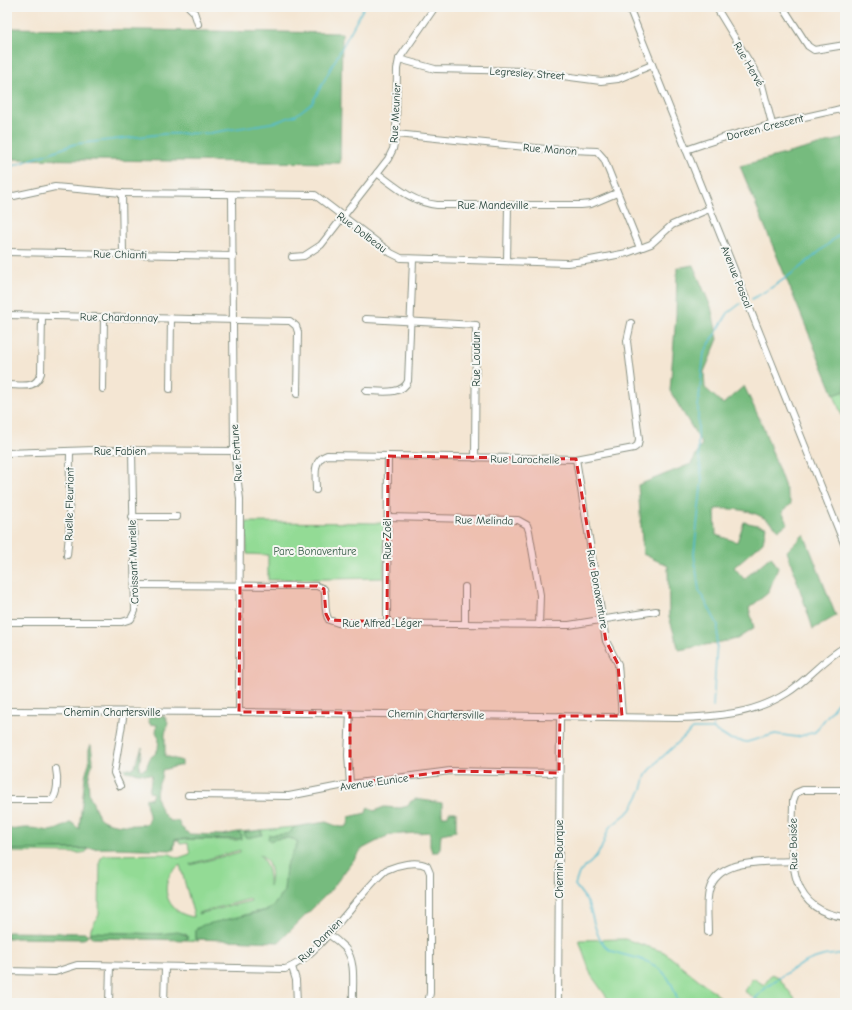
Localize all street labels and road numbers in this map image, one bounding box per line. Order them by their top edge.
street label: Rue Hervé [731,40,767,89]
street label: Legresley Street [489,64,566,83]
street label: Rue Meunier [387,82,404,143]
street label: Doreen Crescent [725,111,806,143]
street label: Rue Manon [522,141,577,158]
street label: Rue Mandeville [457,199,529,212]
street label: Rue Dolbeau [334,209,389,255]
street label: Avenue Pascal [718,244,755,310]
street label: Rue Chianti [93,248,147,261]
street label: Rue Chardonnay [80,310,158,325]
street label: Rue Loudun [470,331,483,387]
street label: Rue Fortune [228,423,245,482]
street label: Rue Fabien [94,445,146,458]
street label: Rue Larochelle [490,452,560,467]
street label: Ruelle Fleuriant [62,466,77,541]
street label: Rue Melinda [455,513,513,528]
street label: Rue Zoël [381,518,394,560]
street label: Croissant Murielle [126,519,141,604]
street label: Rue Bonaventure [584,548,611,630]
street label: Rue Alfred-Léger [342,617,422,630]
street label: Chemin Chartersville [64,706,161,719]
street label: Chemin Chartersville [387,707,485,722]
street label: Avenue Eunice [339,771,410,794]
street label: Rue Boisée [787,817,800,870]
street label: Chemin Bourque [553,819,566,898]
street label: Rue Damien [296,916,345,965]

